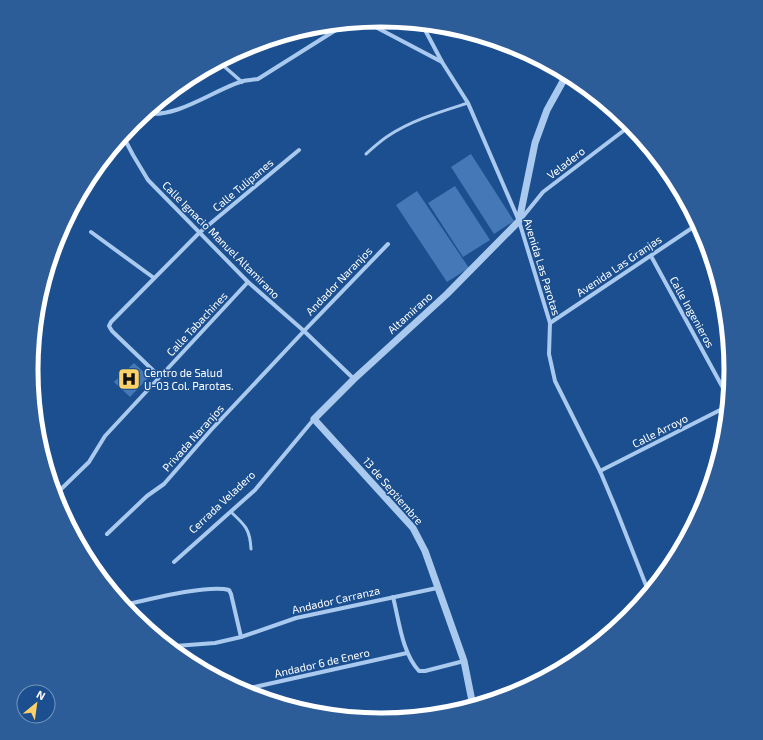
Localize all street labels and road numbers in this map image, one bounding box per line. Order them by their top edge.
street label: Veladero [544,144,587,181]
street label: Calle Tulipanes [210,155,276,214]
street label: Calle Ignacio Manuel Altamirano [160,178,283,301]
street label: Avenida Las Parotas [522,217,564,317]
street label: Avenida Las Granjas [574,232,665,300]
street label: Andador Naranjos [303,243,376,318]
street label: Calle Ingenieros [667,274,718,350]
street label: Calle Tabachines [164,289,230,358]
street label: Altamirano [385,289,435,336]
street label: Privada Naranjos [159,401,227,474]
street label: Calle Arroyo [630,411,690,450]
street label: 13 de Septiembre [361,454,426,527]
street label: Cerrada Veladero [186,468,257,536]
street label: Andador Carranza [291,583,381,616]
street label: Andador 6 de Enero [273,645,371,680]

